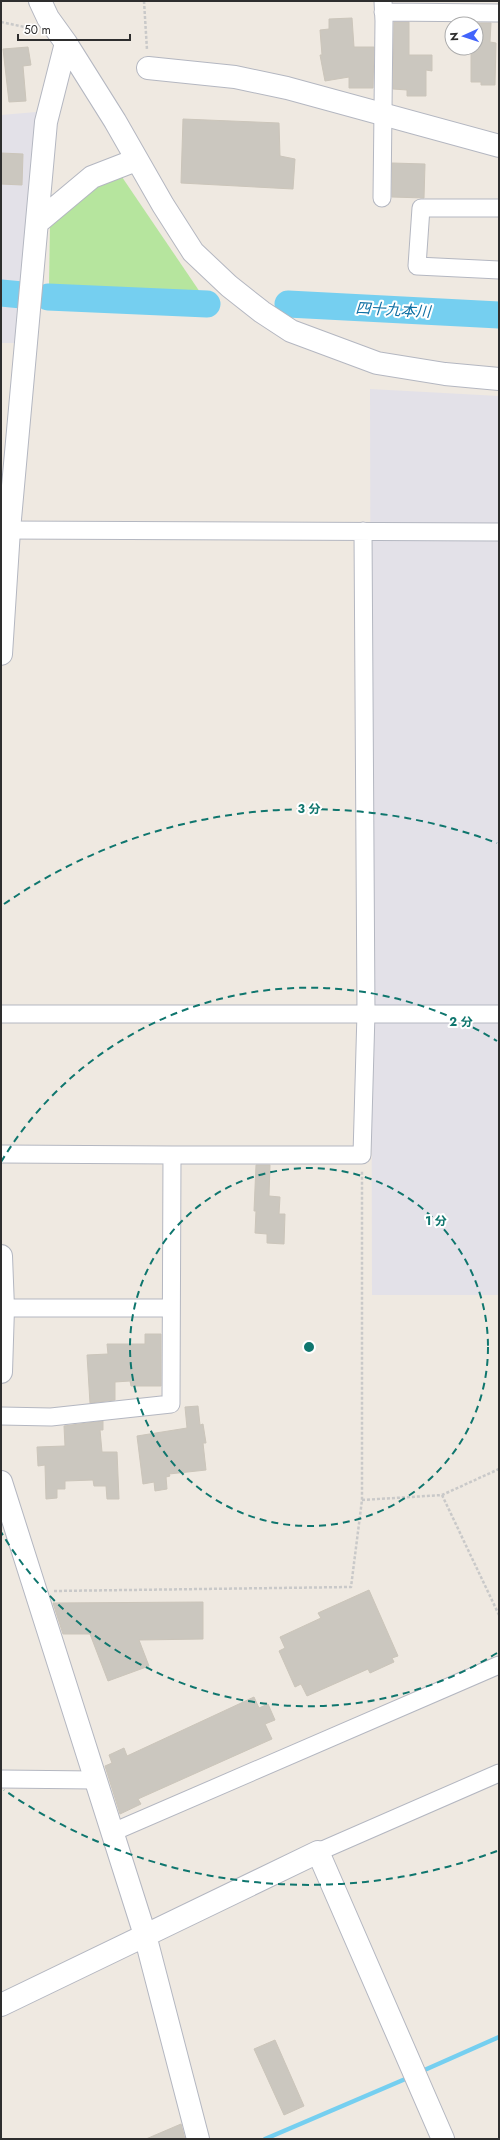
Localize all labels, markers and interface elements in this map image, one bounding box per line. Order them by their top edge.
scale bar [18,16,130,42]
north arrow [444,16,484,56]
text: 50 m [24,21,51,39]
text: N [446,32,462,41]
water label: 四十九本川 [355,297,433,323]
text: 3 分 [297,800,321,818]
text: 2 分 [449,1013,473,1031]
text: 1 分 [425,1212,447,1230]
centre of rings [302,1340,316,1354]

